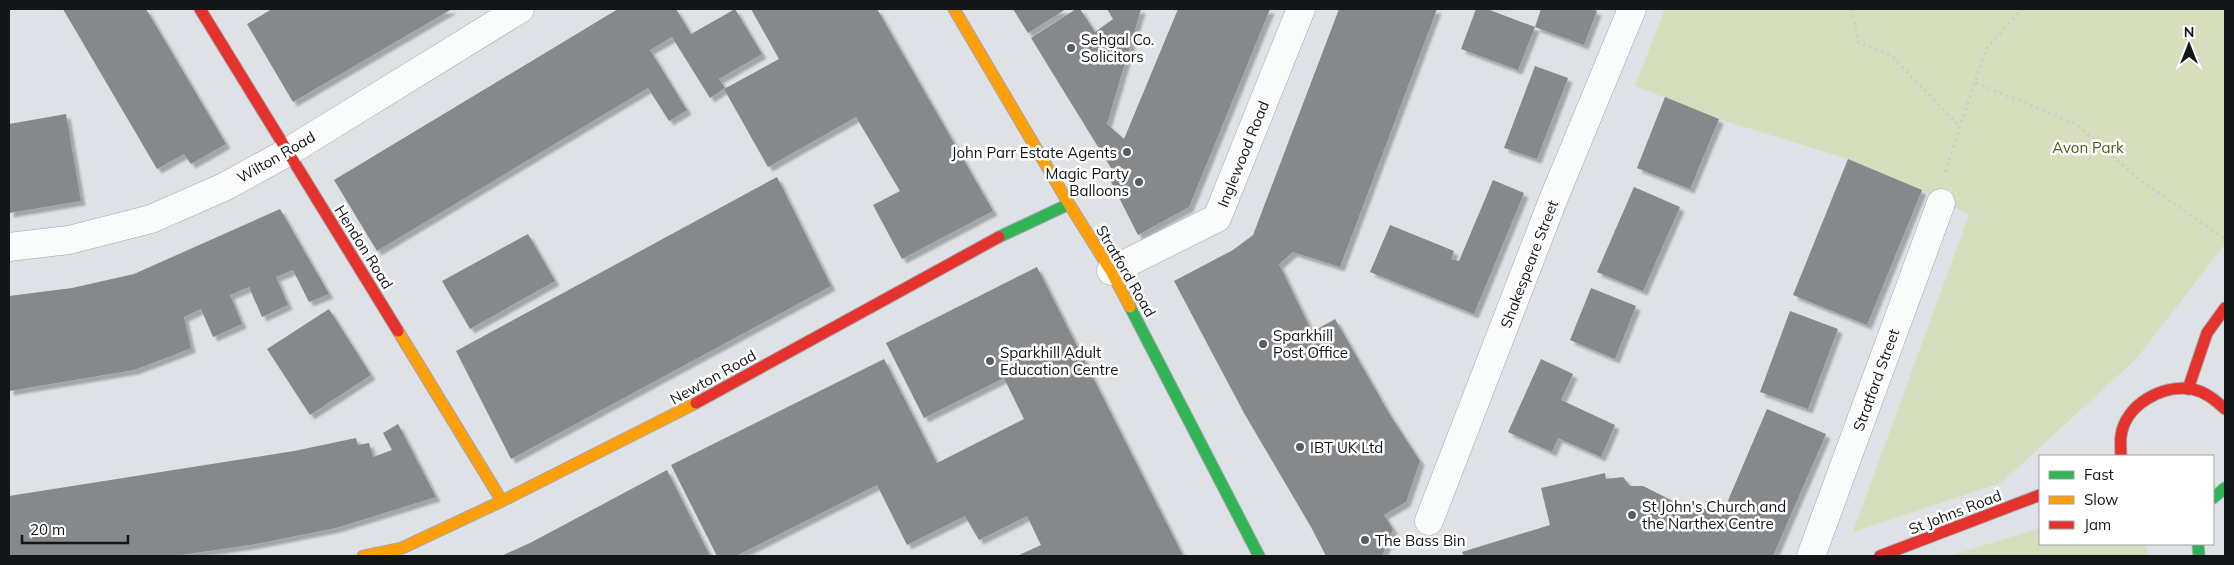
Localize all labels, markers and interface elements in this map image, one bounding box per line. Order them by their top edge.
north arrow [2164,20,2214,70]
text: N [2184,23,2194,41]
place label: Sehgal Co. Solicitors [1081,30,1154,66]
marker: Sehgal Co. Solicitors [1065,42,1077,54]
street label: Inglewood Road [1213,98,1273,210]
street label: Wilton Road [234,127,318,187]
park label: Avon Park [2052,138,2124,157]
place label: John Parr Estate Agents [952,143,1117,162]
marker: John Parr Estate Agents [1121,146,1133,158]
place label: Magic Party Balloons [1046,164,1129,200]
marker: Magic Party Balloons [1133,176,1145,188]
street label: Shakespeare Street [1496,197,1562,331]
street label: Hendon Road [331,201,397,293]
street label: Stratford Road [1092,222,1160,320]
place label: Sparkhill Post Office [1273,326,1348,362]
street label: Stratford Street [1849,326,1903,434]
marker: Sparkhill Post Office [1257,338,1269,350]
place label: Sparkhill Adult Education Centre [1000,343,1118,379]
street label: Newton Road [667,346,759,408]
marker: Sparkhill Adult Education Centre [984,355,996,367]
place label: IBT UK Ltd [1310,438,1383,457]
marker: IBT UK Ltd [1294,441,1306,453]
legend [2039,455,2214,545]
text: Fast [2084,465,2114,484]
street label: St Johns Road [1906,486,2004,538]
text: Slow [2084,490,2118,509]
place label: St John's Church and the Narthex Centre [1642,497,1786,533]
marker: St John's Church and the Narthex Centre [1626,509,1638,521]
scale bar [22,512,129,544]
text: Jam [2084,515,2111,534]
text: 20 m [30,520,65,539]
place label: The Bass Bin [1375,531,1465,550]
marker: The Bass Bin [1359,534,1371,546]

